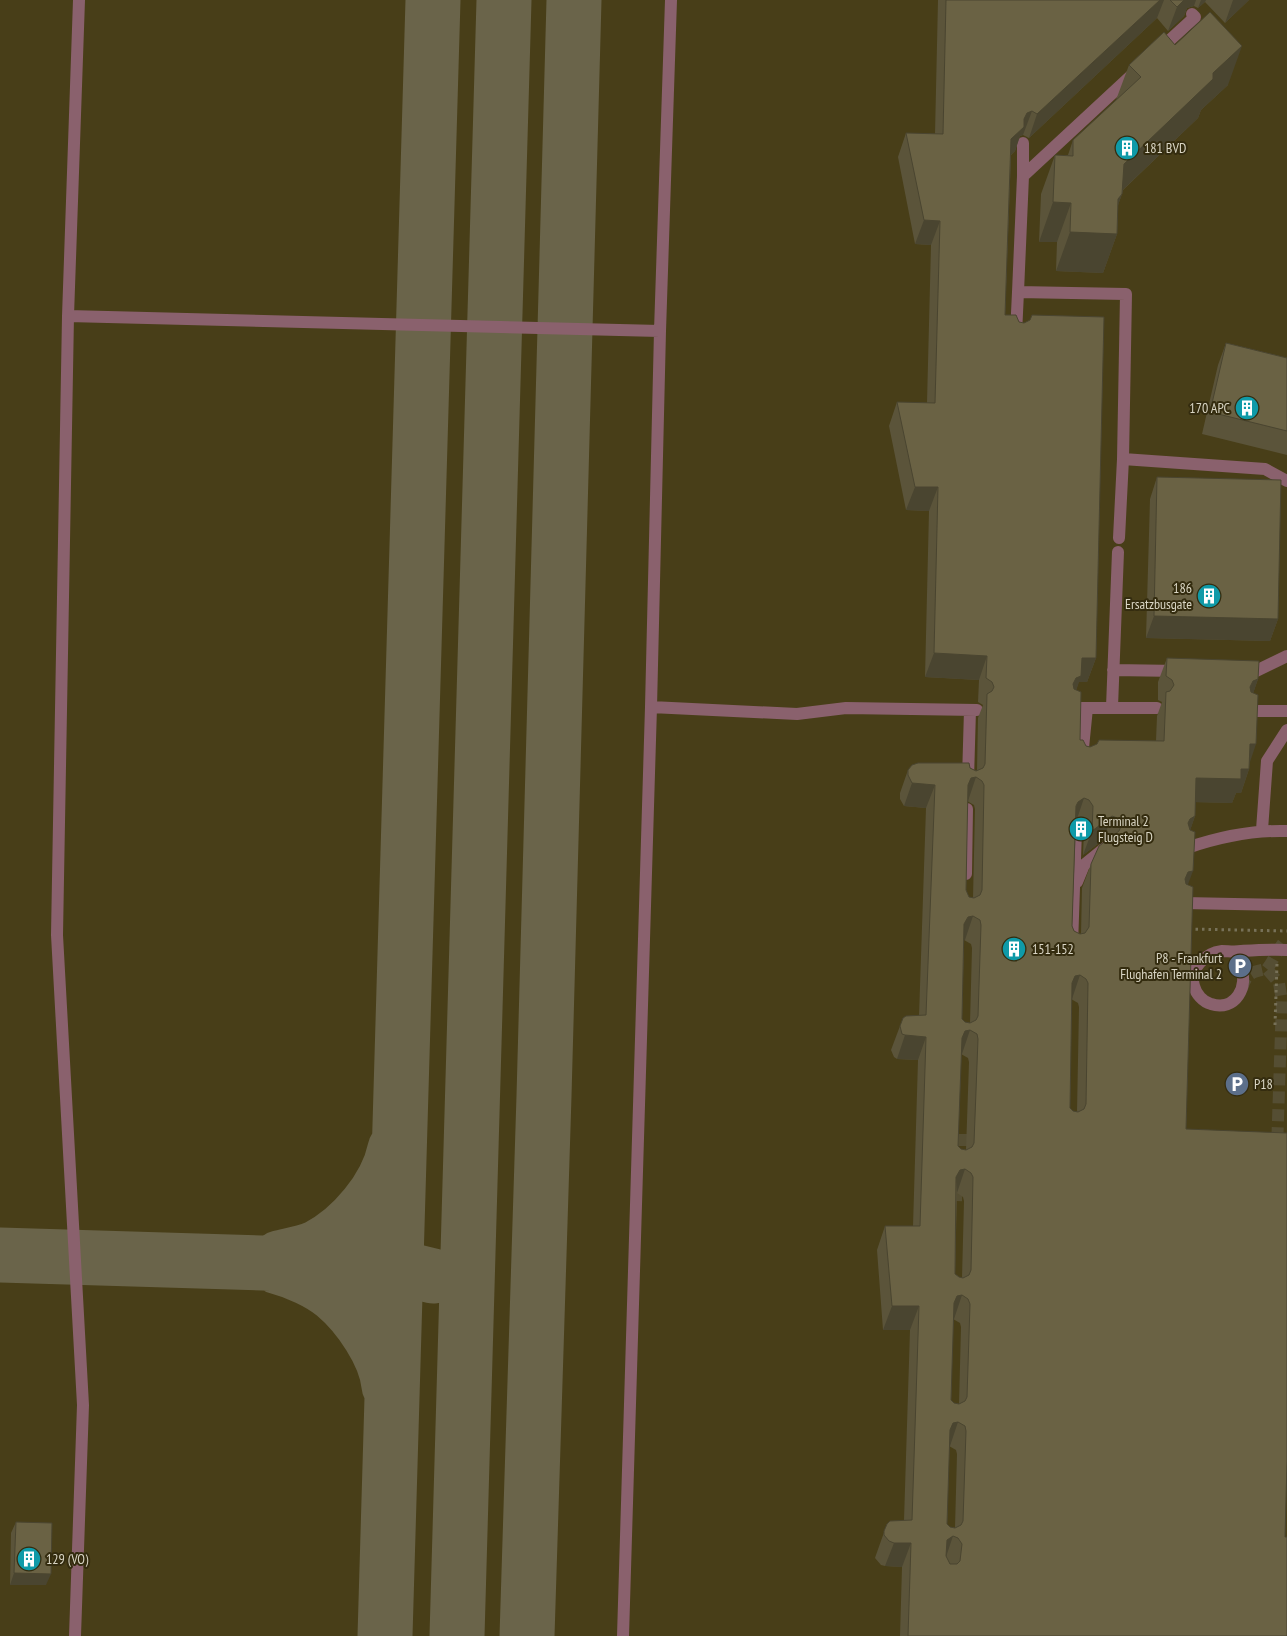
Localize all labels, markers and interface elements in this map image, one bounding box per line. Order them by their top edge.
building icon: 181 BVD [1114,135,1140,161]
place label: 181 BVD [1144,139,1186,157]
building icon: 170 APC [1234,395,1260,421]
place label: 170 APC [1189,399,1231,417]
place label: 186 Ersatzbusgate [1125,579,1192,613]
building icon: 186 Ersatzbusgate [1196,583,1222,609]
place label: Terminal 2 Flugsteig D [1098,812,1153,846]
building icon: Terminal 2 Flugsteig D [1068,816,1094,842]
building icon: 151-152 [1001,936,1027,962]
place label: 151-152 [1032,940,1074,958]
place label: P8 - Frankfurt Flughafen Terminal 2 [1120,949,1222,983]
parking icon: P8 - Frankfurt Flughafen Terminal 2 [1227,953,1253,979]
parking icon: P18 [1224,1071,1250,1097]
place label: P18 [1254,1075,1273,1093]
building icon: 129 (VO) [16,1546,42,1572]
place label: 129 (VO) [46,1550,89,1568]

